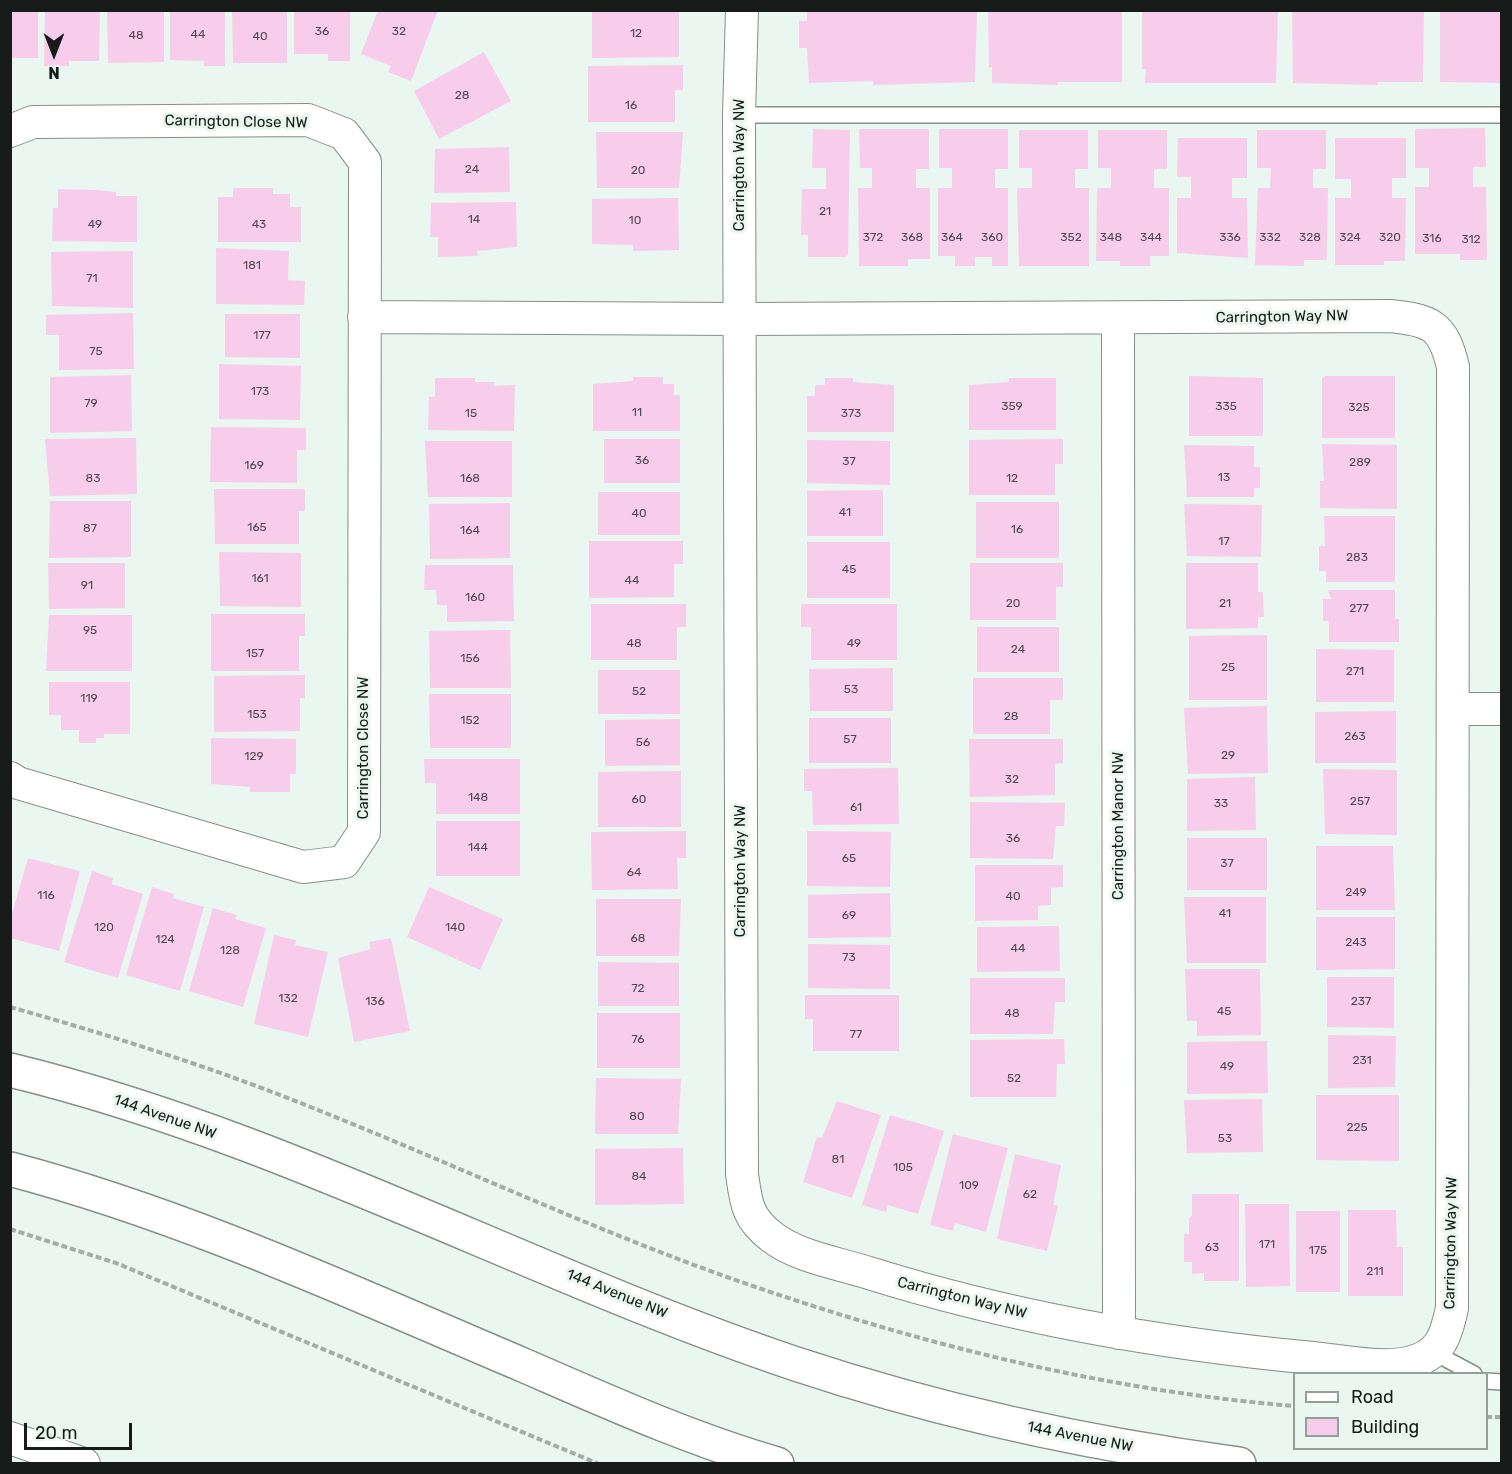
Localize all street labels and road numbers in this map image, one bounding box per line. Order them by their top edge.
street label: Carrington Way NW [731,99,749,231]
street label: Carrington Close NW [164,112,308,132]
street label: Carrington Way NW [1215,307,1349,327]
street label: Carrington Close NW [355,677,373,819]
street label: Carrington Manor NW [1110,752,1128,900]
street label: Carrington Way NW [732,805,750,937]
street label: 144 Avenue NW [111,1091,219,1143]
street label: Carrington Way NW [1441,1176,1461,1310]
street label: 144 Avenue NW [564,1266,670,1322]
street label: Carrington Way NW [895,1273,1029,1323]
street label: 144 Avenue NW [1026,1418,1134,1456]

